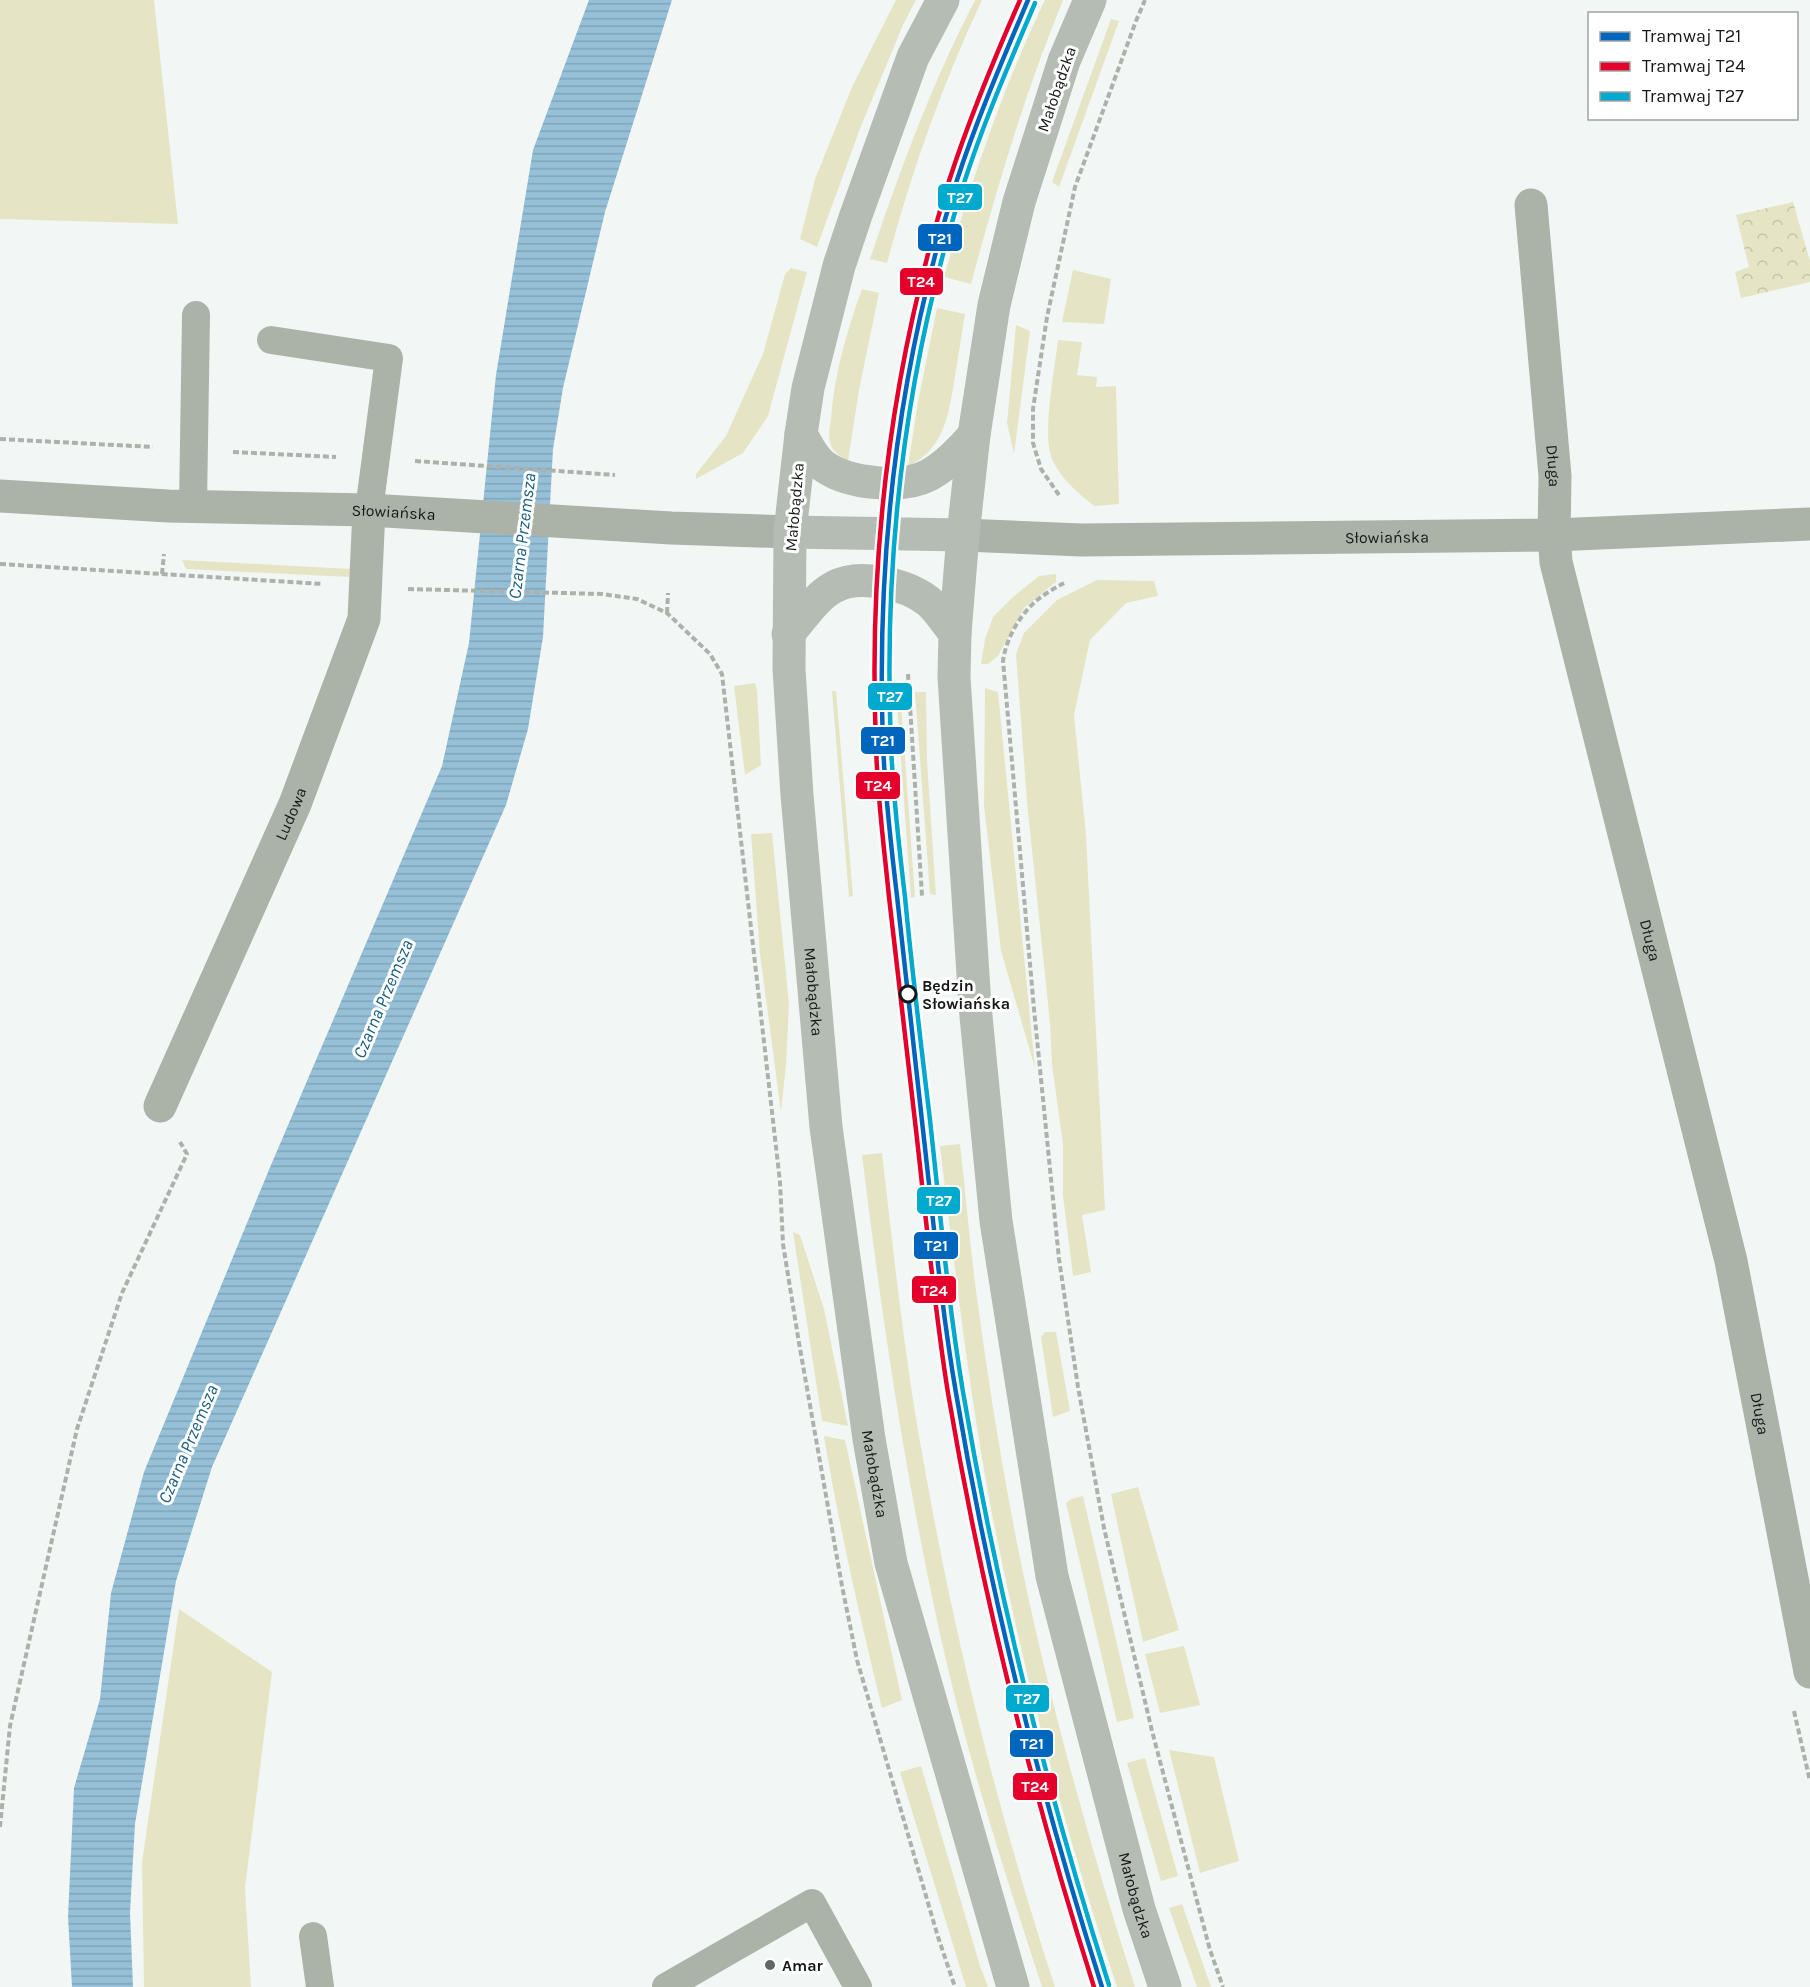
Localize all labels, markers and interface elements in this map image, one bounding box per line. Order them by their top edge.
legend [1588,12,1798,120]
text: Tramwaj T21 [1642,25,1741,47]
street label: Małobądzka [1033,44,1080,134]
text: Tramwaj T24 [1642,55,1745,77]
text: Tramwaj T27 [1642,85,1744,107]
line badge: T27 [937,183,983,211]
text: T27 [947,188,973,207]
line badge: T21 [917,223,963,252]
text: T21 [928,229,952,248]
line badge: T24 [899,267,944,296]
text: T24 [907,272,935,291]
street label: Długa [1542,444,1564,487]
street label: Małobądzka [781,462,808,552]
water label: Czarna Przemsza [503,472,541,600]
street label: Słowiańska [351,501,436,524]
street label: Słowiańska [1345,527,1429,547]
line badge: T27 [867,682,913,711]
text: T27 [877,687,903,706]
line badge: T21 [860,726,906,755]
text: T21 [871,731,895,750]
line badge: T24 [855,771,901,800]
text: T24 [864,776,892,795]
street label: Ludowa [271,785,310,843]
street label: Długa [1636,917,1665,963]
water label: Czarna Przemsza [348,936,418,1062]
street label: Małobądzka [800,947,827,1037]
place label: Będzin Słowiańska [922,976,1010,1013]
marker: Będzin Słowiańska [899,985,917,1003]
line badge: T27 [916,1186,961,1215]
text: T27 [926,1191,952,1210]
line badge: T21 [913,1231,959,1260]
text: T21 [924,1236,948,1255]
line badge: T24 [911,1275,957,1304]
text: T24 [920,1281,948,1300]
water label: Czarna Przemsza [153,1381,223,1507]
street label: Długa [1746,1391,1773,1436]
street label: Małobądzka [858,1429,892,1519]
line badge: T27 [1005,1684,1050,1713]
text: T27 [1014,1689,1040,1708]
line badge: T21 [1009,1729,1054,1758]
text: T21 [1020,1734,1044,1753]
line badge: T24 [1012,1772,1058,1801]
text: T24 [1021,1777,1049,1796]
street label: Małobądzka [1115,1850,1157,1941]
place label: Amar [782,1956,824,1975]
marker: Amar [763,1958,777,1972]

